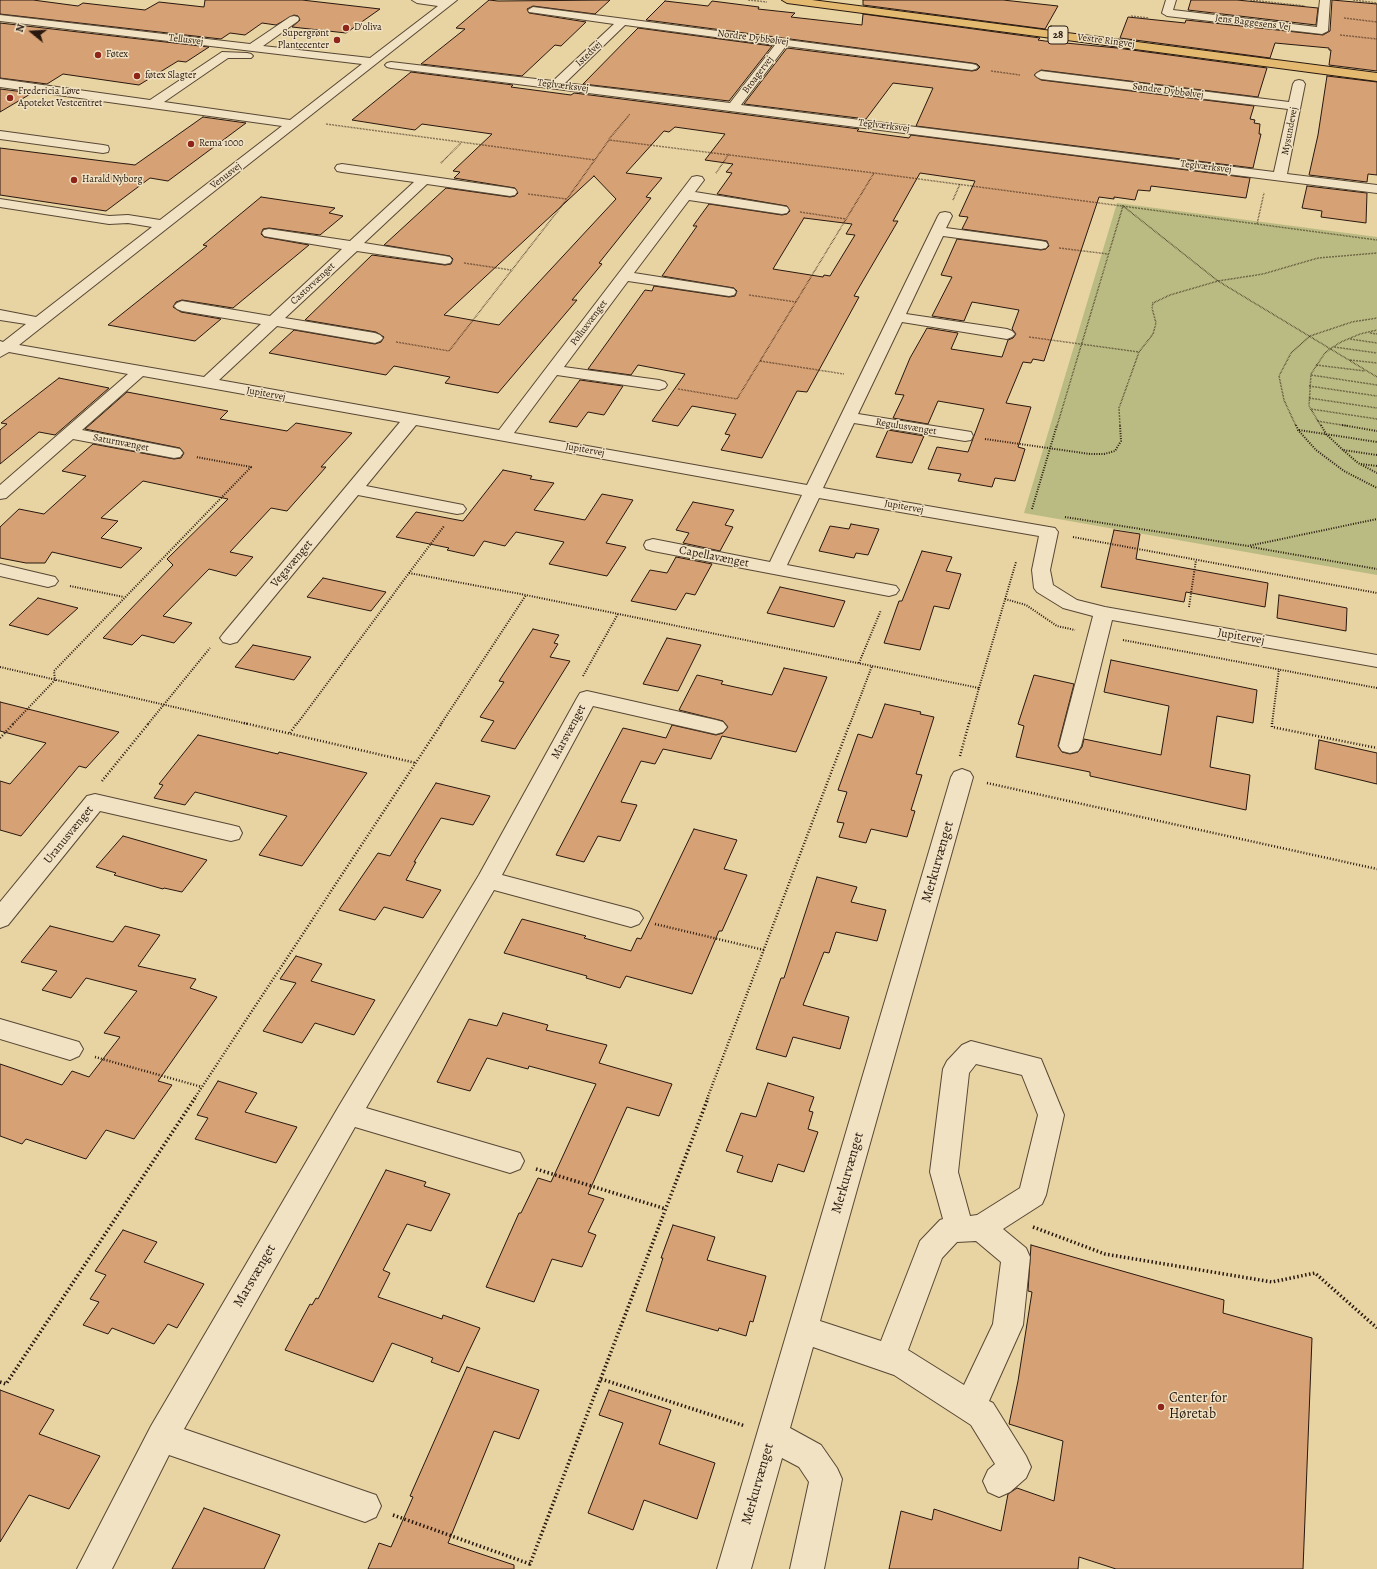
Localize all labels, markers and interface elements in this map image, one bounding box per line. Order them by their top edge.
north arrow [12,12,52,52]
street label: Jens Baggesens Vej [1214,12,1292,34]
text: N [12,22,28,34]
place label: D'oliva [354,22,382,34]
marker: D'oliva [341,23,351,33]
road number: 28 [1048,26,1068,44]
place label: Supergrønt Plantecenter [277,28,329,52]
street label: Nordre Dybbølvej [717,28,789,48]
street label: Tellusvej [168,32,204,48]
street label: Vestre Ringvej [1077,32,1135,50]
marker: Supergrønt Plantecenter [332,35,342,45]
street label: Istedvej [573,39,605,69]
place label: Føtex [106,49,128,61]
marker: Føtex [93,50,103,60]
street label: Broagervej [740,54,776,96]
place label: føtex Slagter [145,70,196,82]
marker: føtex Slagter [132,71,142,81]
street label: Teglværksvej [537,77,589,95]
street label: Søndre Dybbølvej [1132,81,1204,101]
place label: Fredericia Løve Apoteket Vestcentret [18,86,102,110]
marker: Fredericia Løve Apoteket Vestcentret [5,93,15,103]
street label: Mysundevej [1279,106,1301,156]
street label: Teglværksvej [858,117,910,135]
place label: Rema 1000 [199,138,244,150]
marker: Rema 1000 [186,139,196,149]
street label: Teglværksvej [1180,158,1232,176]
street label: Venusvej [208,160,244,192]
place label: Harald Nyborg [82,174,142,186]
marker: Harald Nyborg [69,175,79,185]
street label: Castorvænget [288,260,338,308]
street label: Polluxvænget [568,298,610,348]
street label: Jupitervej [246,385,286,403]
street label: Regulusvænget [875,416,937,438]
street label: Saturnvænget [92,432,150,454]
street label: Jupitervej [565,441,605,459]
street label: Jupitervej [884,498,924,516]
street label: Vegavænget [268,537,316,591]
street label: Capellavænget [678,543,750,571]
street label: Jupitervej [1216,626,1266,648]
street label: Marsvænget [549,702,589,762]
street label: Uranusvænget [41,803,97,867]
street label: Merkurvænget [918,819,958,905]
street label: Merkurvænget [828,1130,868,1216]
street label: Marsvænget [230,1242,280,1310]
place label: Center for Høretab [1169,1391,1227,1424]
marker: Center for Høretab [1156,1402,1166,1412]
street label: Merkurvænget [738,1441,778,1527]

